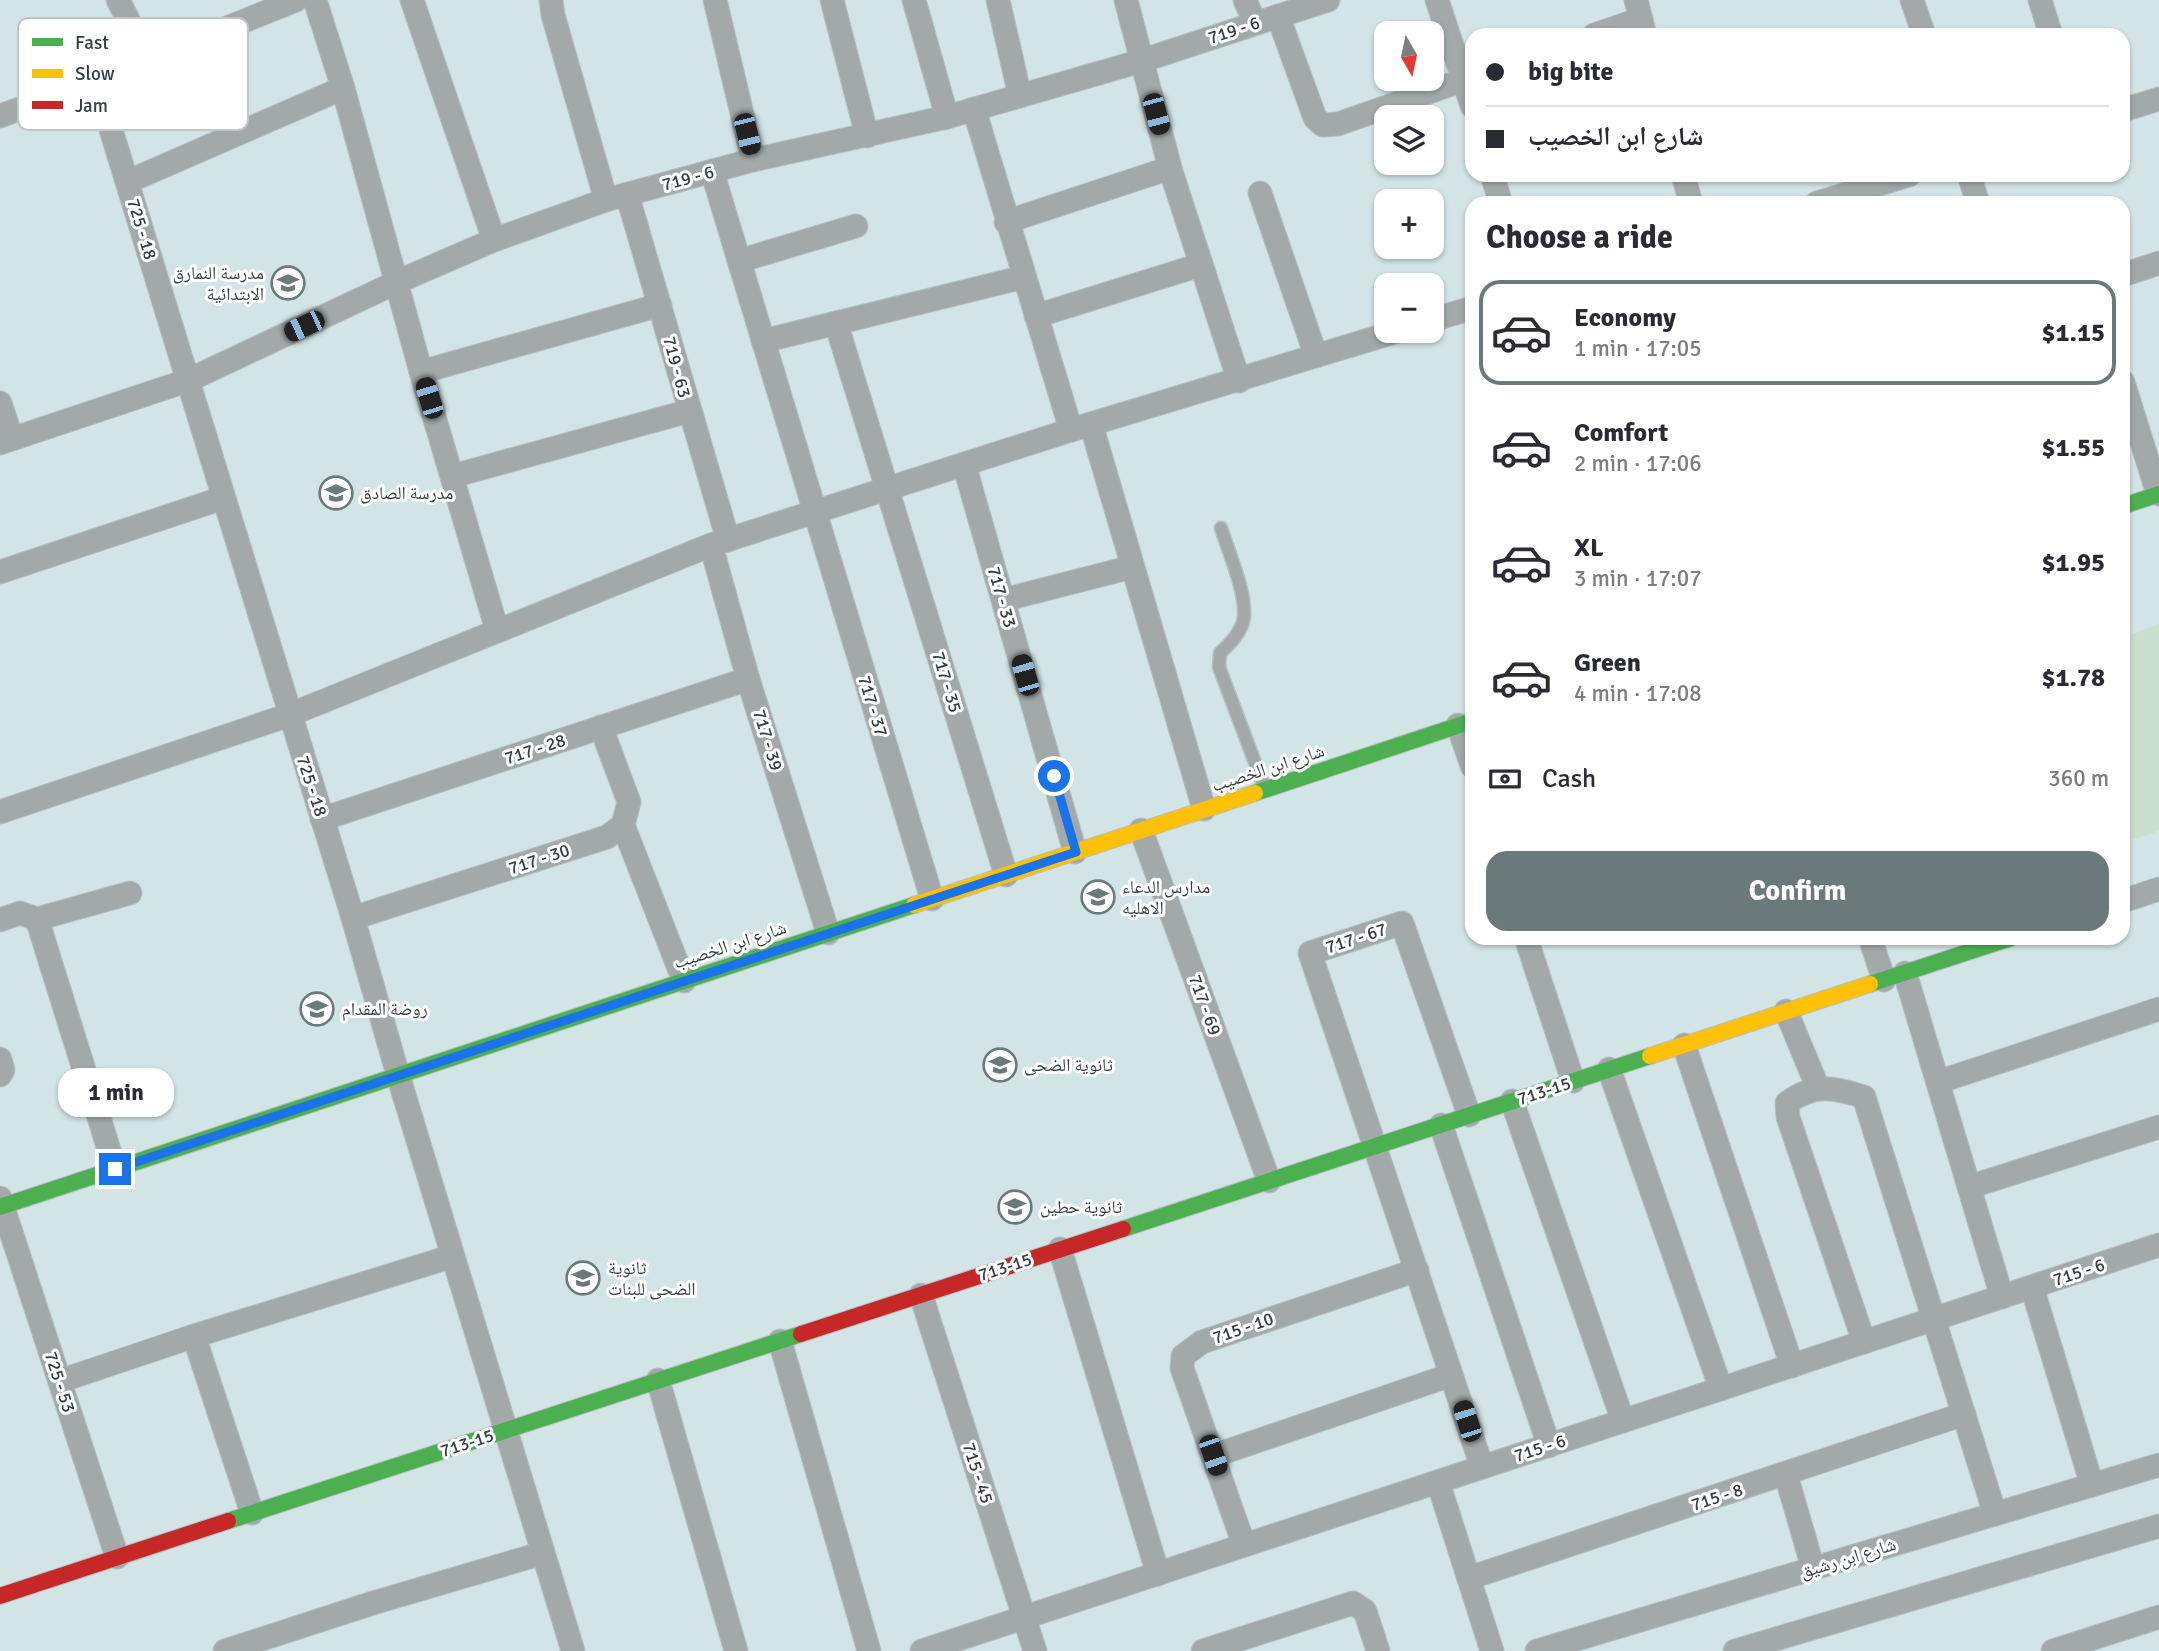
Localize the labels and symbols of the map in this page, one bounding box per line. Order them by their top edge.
street label: 719 - 6 [1205,11,1263,49]
legend [18,18,248,130]
north arrow [1374,21,1444,91]
text: Fast [75,31,109,55]
text: Slow [75,62,115,86]
car [1141,91,1172,137]
text: Jam [75,94,108,118]
car [732,111,763,157]
street label: 719 - 6 [660,161,716,195]
street label: 725 - 18 [122,196,162,262]
place label: مدرسة النمارق الابتدائية [172,262,264,305]
school or university icon: مدرسة النمارق الابتدائية [269,264,307,302]
car [281,308,328,344]
street label: 719 - 63 [658,334,696,400]
car [413,375,446,421]
school or university icon: مدرسة الصادق [317,474,355,512]
place label: مدرسة الصادق [360,482,453,504]
street label: 717 - 33 [983,564,1021,630]
street label: 717 - 35 [927,649,967,715]
car [1010,652,1041,698]
street label: 717 - 37 [853,673,893,739]
street label: 717 - 39 [748,707,788,773]
street label: 717 - 28 [502,729,568,769]
street label: شارع ابن الخصيب [1209,739,1327,797]
street label: 725 - 18 [292,753,332,819]
route start [1038,760,1070,792]
street label: 717 - 30 [506,839,572,879]
place label: مدارس الدعاء الاهليه [1122,876,1210,919]
school or university icon: مدارس الدعاء الاهليه [1079,878,1117,916]
street label: شارع ابن الخصيب [671,916,789,974]
street label: 717 - 67 [1323,918,1389,958]
street label: 717 - 69 [1184,972,1226,1038]
school or university icon: روضة المقدام [298,990,336,1028]
place label: روضة المقدام [342,998,428,1021]
school or university icon: ثانوية الضحى [981,1046,1019,1084]
place label: ثانوية الضحى [1024,1054,1113,1076]
callout: 1 min [57,1068,173,1116]
street label: 713-15 [1514,1072,1574,1110]
route end [99,1153,131,1185]
school or university icon: ثانوية حطين [996,1188,1034,1226]
place label: ثانوية حطين [1040,1196,1122,1218]
street label: 713-15 [975,1248,1035,1286]
street label: 715 - 6 [2050,1253,2108,1291]
place label: ثانوية الضحى للبنات [608,1257,696,1300]
school or university icon: ثانوية الضحى للبنات [564,1259,602,1297]
street label: 715 - 10 [1210,1307,1276,1349]
street label: 725 - 53 [40,1349,80,1415]
car [1451,1398,1484,1444]
street label: 713-15 [437,1424,497,1462]
street label: 715 - 6 [1511,1429,1569,1467]
car [1197,1432,1230,1478]
street label: 715 - 45 [958,1440,998,1506]
street label: 715 - 8 [1688,1478,1746,1516]
street label: شارع ابن رشيق [1798,1533,1898,1583]

